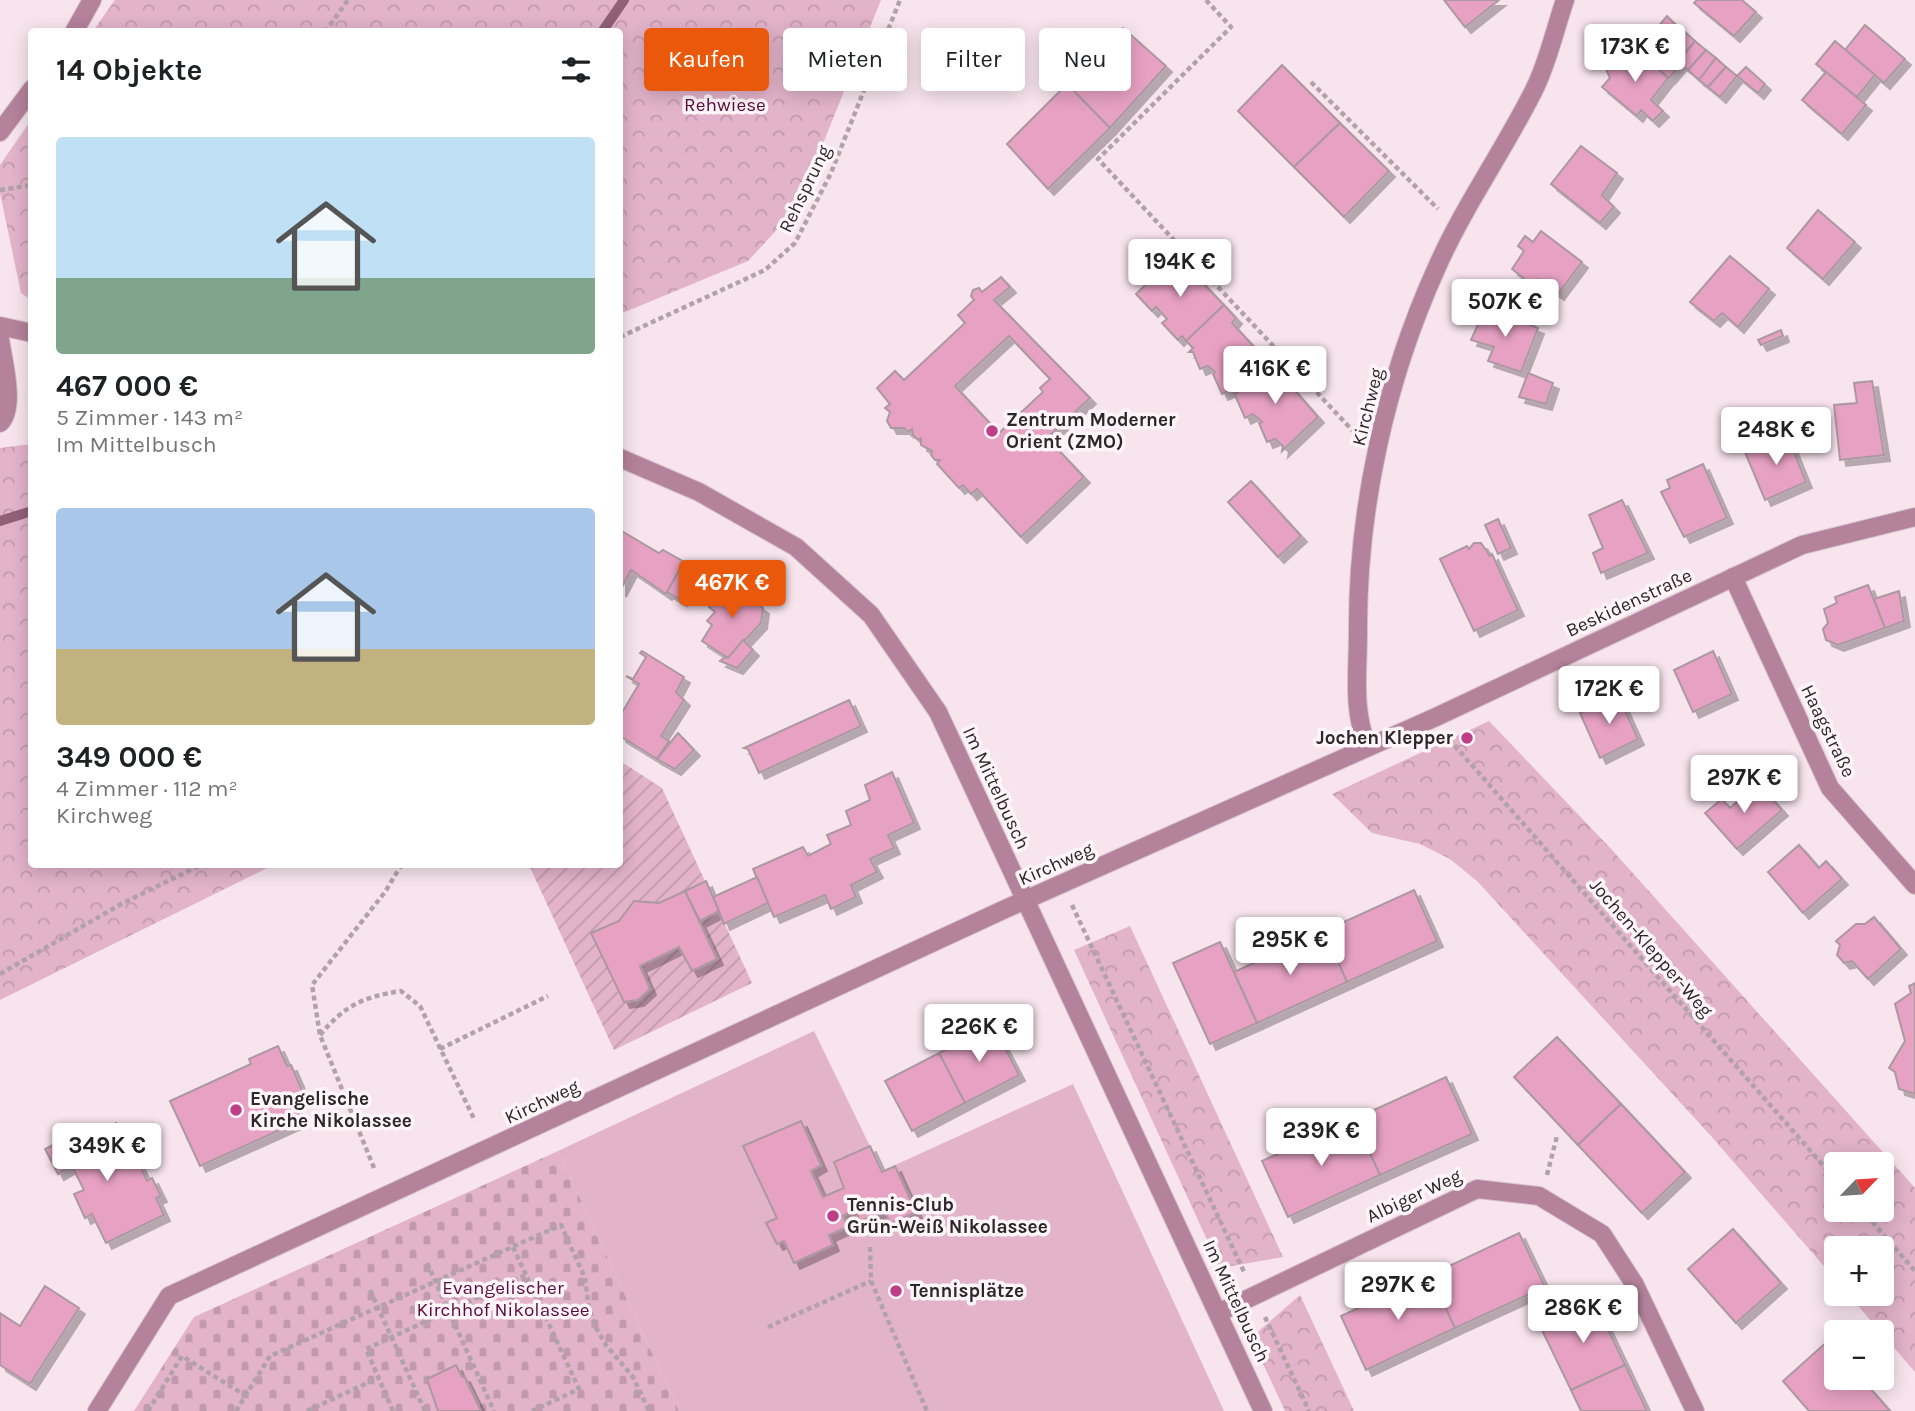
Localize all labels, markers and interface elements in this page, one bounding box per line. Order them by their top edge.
pin: 173K € [1578,24,1692,84]
chip: Kaufen [644,28,769,91]
chip: Mieten [783,28,907,91]
chip: Filter [921,28,1025,91]
chip: Neu [1039,28,1131,91]
text: 173K € [1600,33,1670,60]
icon: filters [557,51,595,89]
text: 14 Objekte [56,52,202,88]
park label: Rehwiese [684,94,766,116]
street label: Rehsprung [774,141,836,236]
icon: home [263,183,389,309]
pin: 194K € [1123,240,1237,299]
text: 194K € [1144,248,1216,275]
pin: 507K € [1448,280,1562,339]
text: 507K € [1468,288,1542,315]
pin: 416K € [1218,346,1332,406]
text: 416K € [1239,355,1311,382]
street label: Kirchweg [1348,365,1388,448]
text: 467 000 € [56,368,198,404]
text: 5 Zimmer · 143 m² [56,404,243,431]
pin: 248K € [1719,407,1833,467]
place label: Zentrum Moderner Orient (ZMO) [1006,409,1176,453]
text: 248K € [1737,416,1815,443]
marker: Zentrum Moderner Orient (ZMO) [984,423,1000,439]
text: Im Mittelbusch [56,431,217,458]
icon: home [263,554,389,680]
pin: 467K € [675,560,789,620]
street label: Beskidenstraße [1563,564,1695,642]
text: 467K € [695,569,769,596]
pin: 172K € [1552,666,1666,726]
text: 172K € [1575,675,1644,702]
street label: Haagstraße [1796,681,1860,781]
street label: Im Mittelbusch [958,723,1034,853]
place label: Jochen Klepper [1316,727,1454,749]
marker: Jochen Klepper [1459,730,1475,746]
text: 349 000 € [56,739,202,775]
pin: 297K € [1687,756,1801,815]
text: 297K € [1707,764,1781,791]
text: 4 Zimmer · 112 m² [56,775,238,802]
text: Kirchweg [56,802,152,829]
street label: Kirchweg [1015,838,1097,890]
street label: Jochen-Klepper-Weg [1585,874,1717,1022]
pin: 295K € [1233,918,1347,977]
text: 295K € [1252,926,1328,953]
pin: 226K € [922,1004,1036,1064]
text: 226K € [940,1013,1018,1040]
street label: Kirchweg [501,1075,583,1129]
place label: Evangelische Kirche Nikolassee [250,1088,412,1132]
marker: Evangelische Kirche Nikolassee [228,1102,244,1118]
pin: 239K € [1264,1108,1378,1168]
text: 239K € [1282,1117,1360,1144]
pin: 349K € [50,1124,164,1183]
text: 349K € [68,1132,146,1159]
north arrow [1824,1152,1894,1222]
map controls [1824,1152,1894,1390]
street label: Albiger Weg [1363,1164,1465,1227]
place label: Tennis-Club Grün-Weiß Nikolassee [847,1194,1048,1238]
marker: Tennis-Club Grün-Weiß Nikolassee [825,1208,841,1224]
street label: Im Mittelbusch [1198,1236,1274,1366]
button: + [1824,1236,1894,1306]
pin: 297K € [1341,1262,1455,1322]
text: 297K € [1361,1271,1435,1298]
park label: Evangelischer Kirchhof Nikolassee [416,1277,590,1321]
place label: Tennisplätze [910,1280,1024,1302]
marker: Tennisplätze [888,1283,904,1299]
pin: 286K € [1526,1286,1640,1345]
text: 286K € [1544,1294,1622,1321]
button: − [1824,1320,1894,1390]

